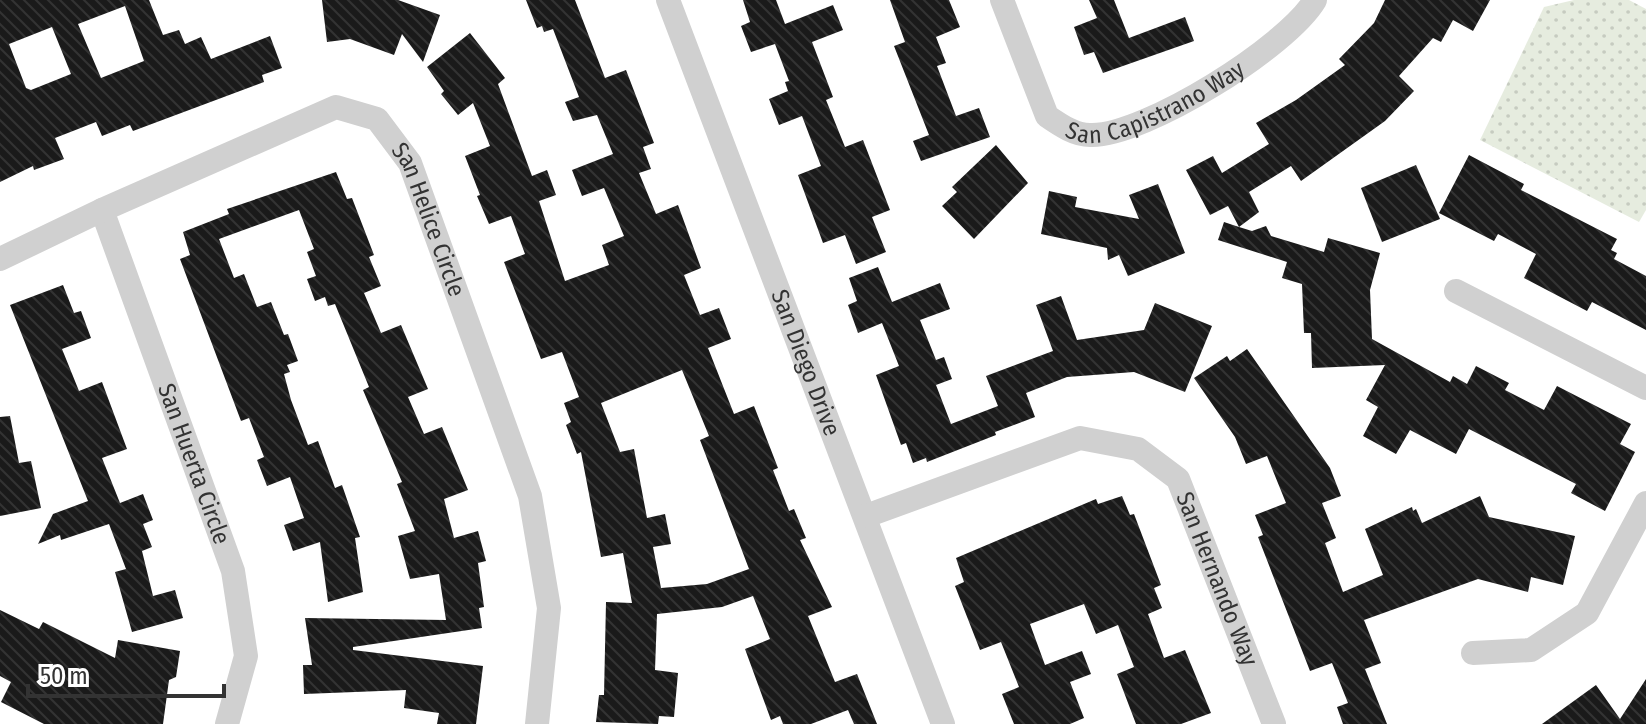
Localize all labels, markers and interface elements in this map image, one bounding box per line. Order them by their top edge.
street label: San Capistrano Way [1061,55,1250,149]
street label: San Helice Circle [386,137,471,300]
street label: San Diego Drive [765,286,846,440]
street label: San Huerta Circle [152,380,236,548]
street label: San Hernando Way [1170,488,1264,670]
scale bar [28,648,224,698]
text: 50 m [40,662,88,690]

